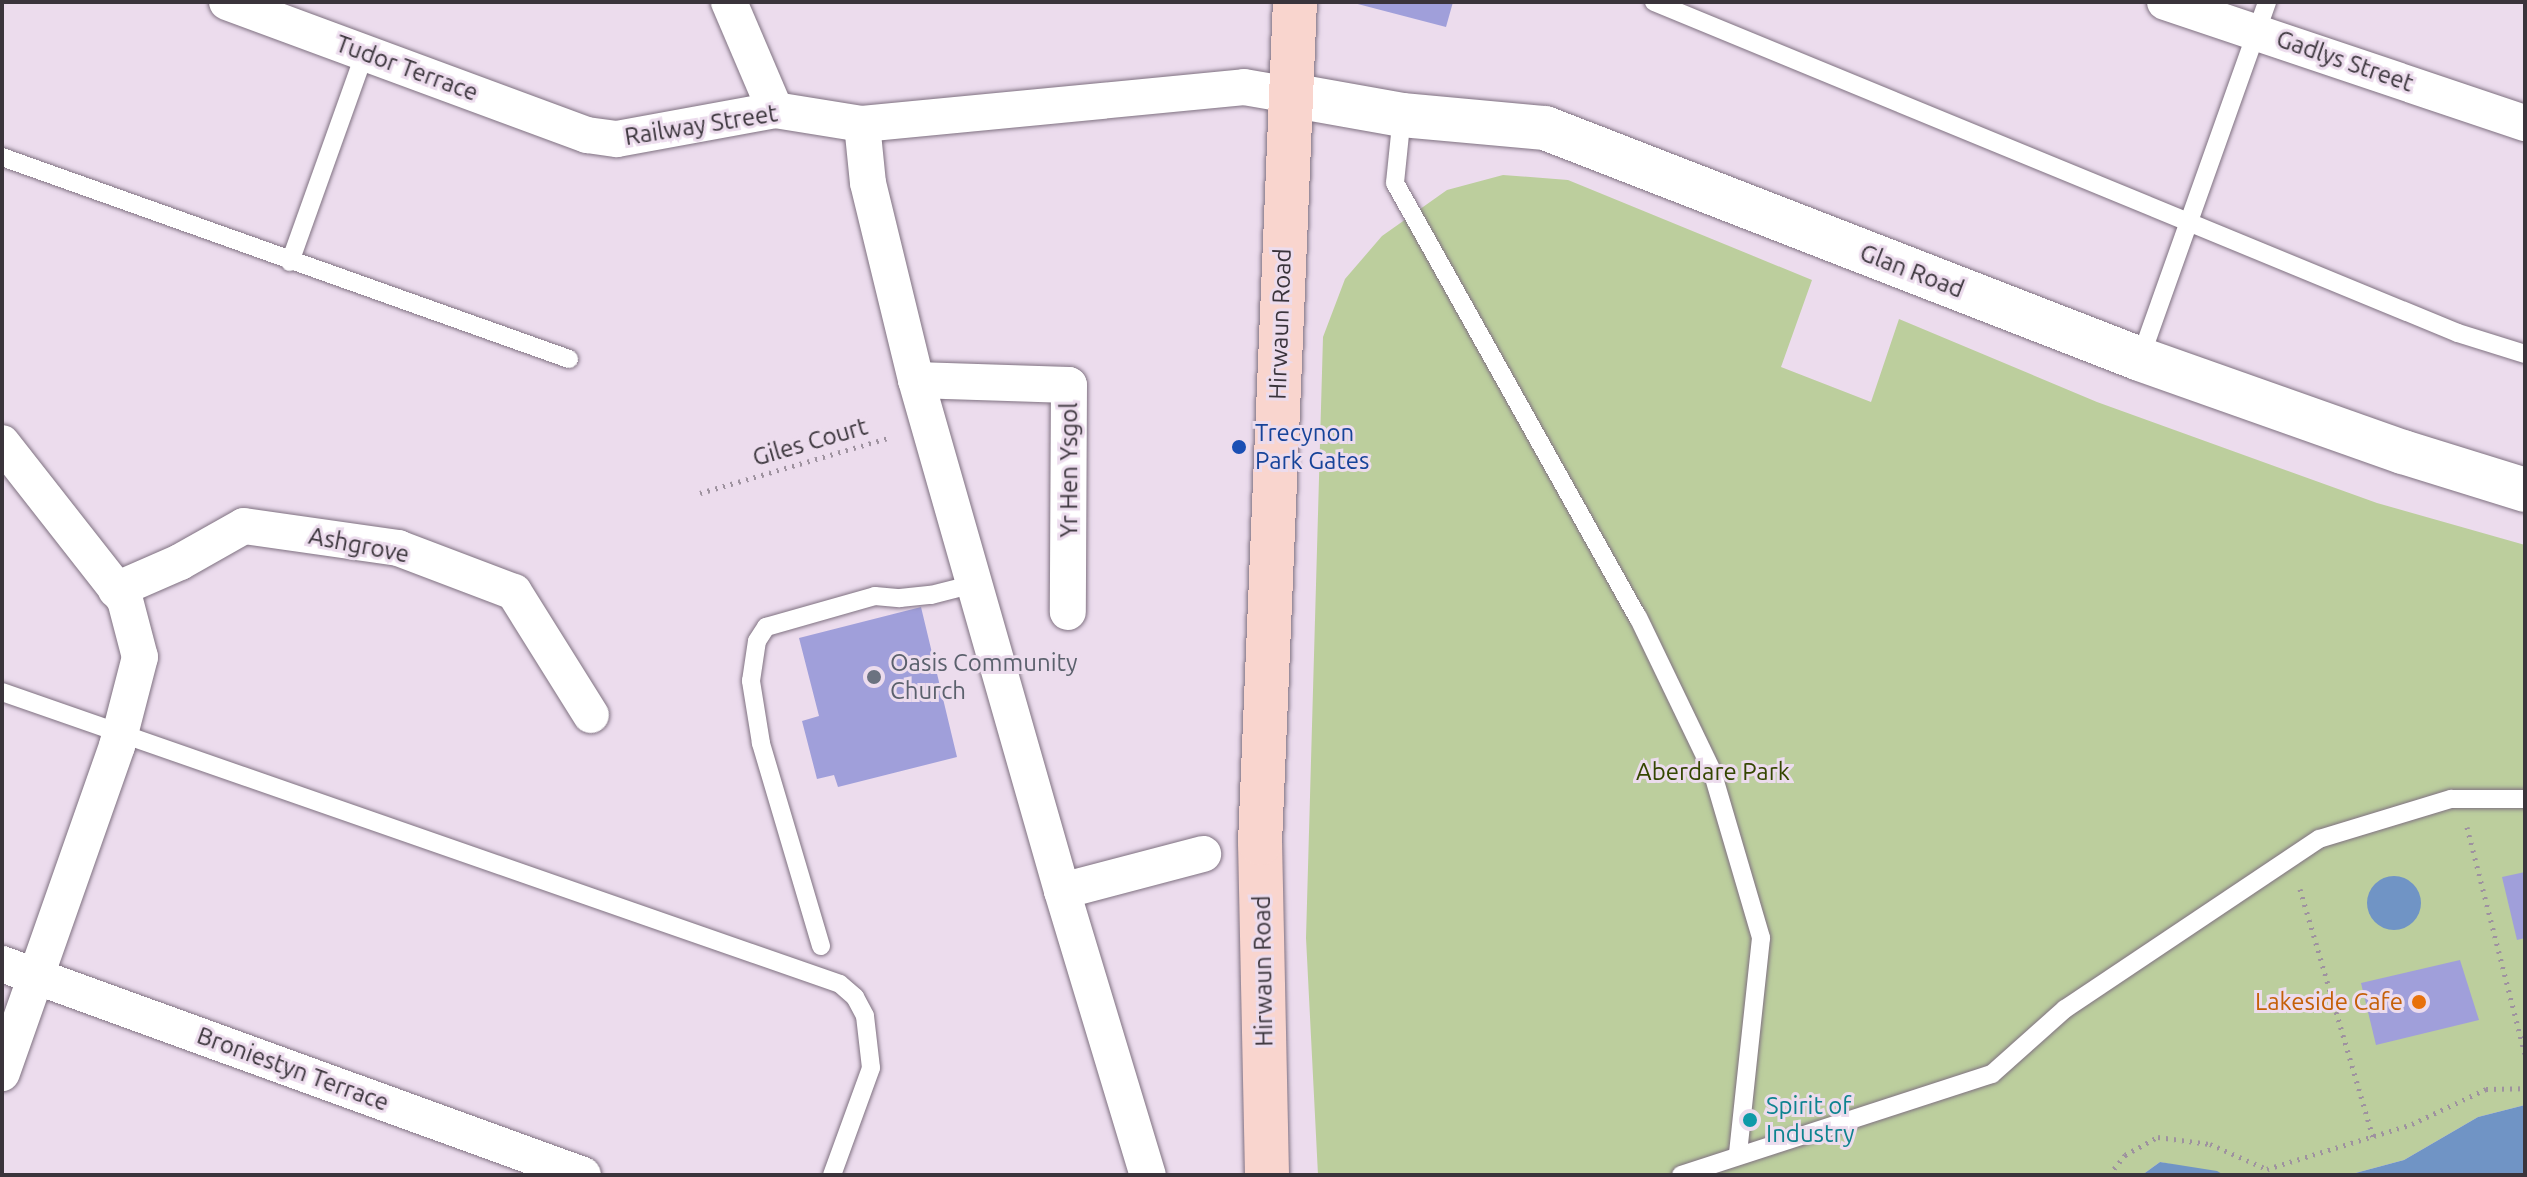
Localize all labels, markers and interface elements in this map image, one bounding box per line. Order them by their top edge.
street label: Gadlys Street [2273,24,2417,98]
street label: Tudor Terrace [332,29,482,107]
street label: Railway Street [623,99,779,151]
street label: Glan Road [1856,238,1968,304]
street label: Hirwaun Road [1263,248,1297,400]
street label: Yr Hen Ysgol [1055,403,1083,537]
street label: Giles Court [749,412,871,472]
place label: Trecynon Park Gates [1255,419,1369,475]
marker: Trecynon Park Gates [1230,438,1248,456]
street label: Ashgrove [306,521,412,569]
place label: Oasis Community Church [890,649,1078,705]
marker: Oasis Community Church [865,668,883,686]
park label: Aberdare Park [1636,758,1790,786]
street label: Hirwaun Road [1247,895,1279,1047]
place label: Lakeside Cafe [2255,988,2403,1016]
marker: Lakeside Cafe [2410,993,2428,1011]
street label: Broniestyn Terrace [193,1021,393,1117]
place label: Spirit of Industry [1766,1092,1855,1148]
marker: Spirit of Industry [1741,1111,1759,1129]

